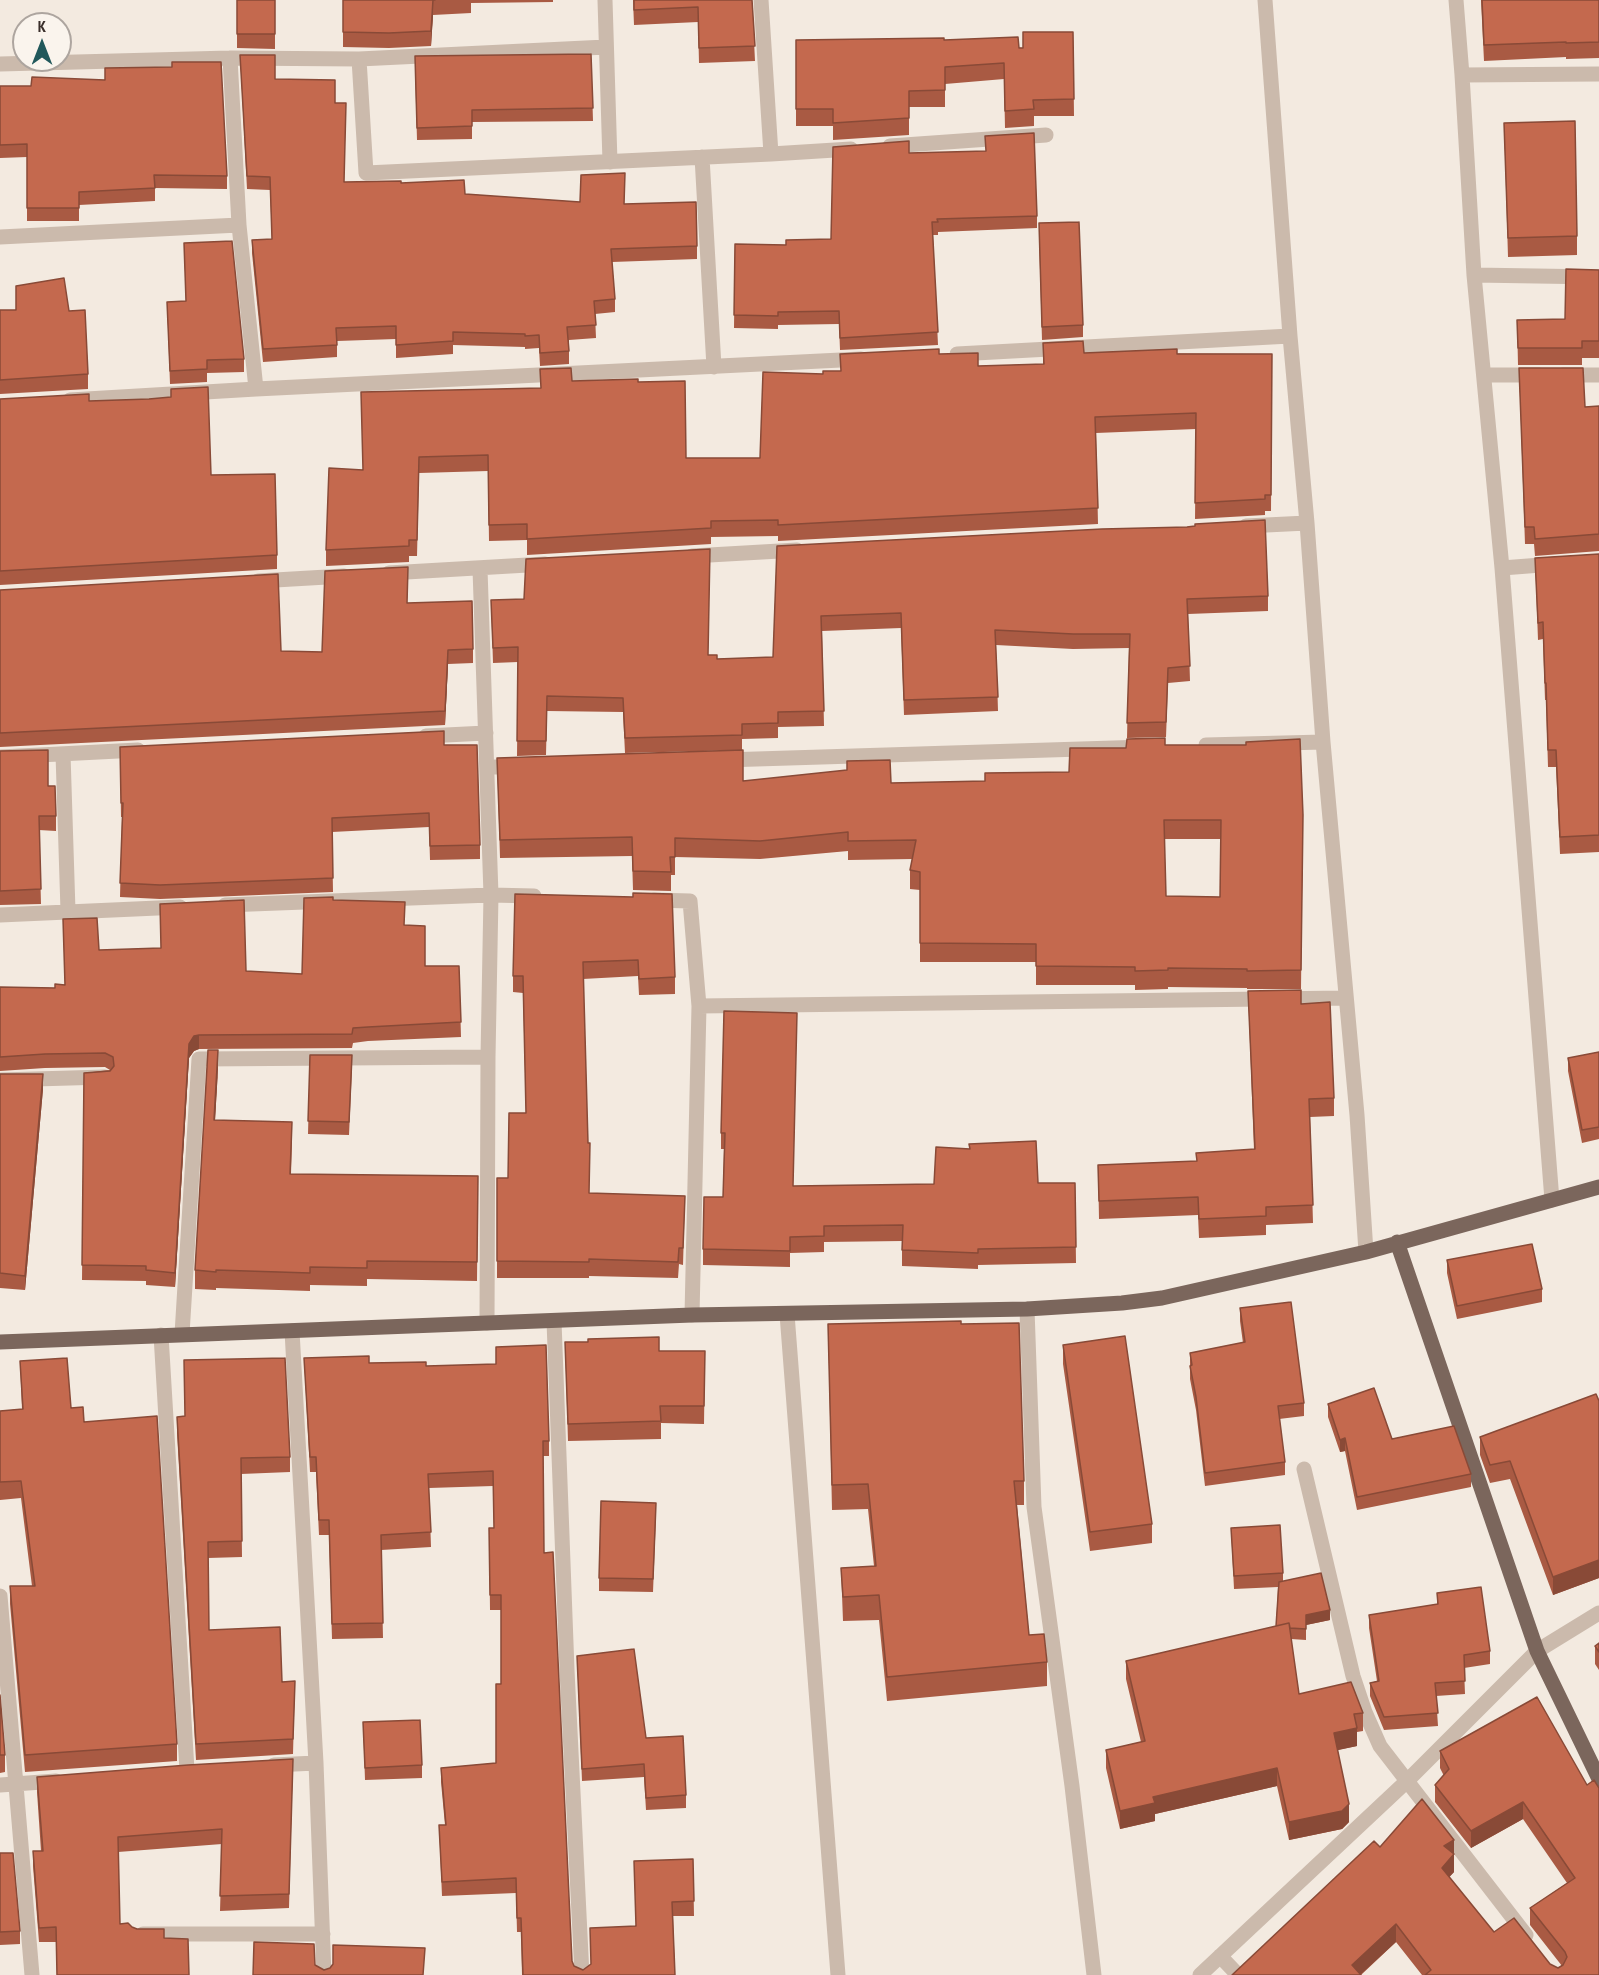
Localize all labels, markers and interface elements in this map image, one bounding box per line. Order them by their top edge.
north arrow [12,12,72,72]
text: K [38,16,46,36]

